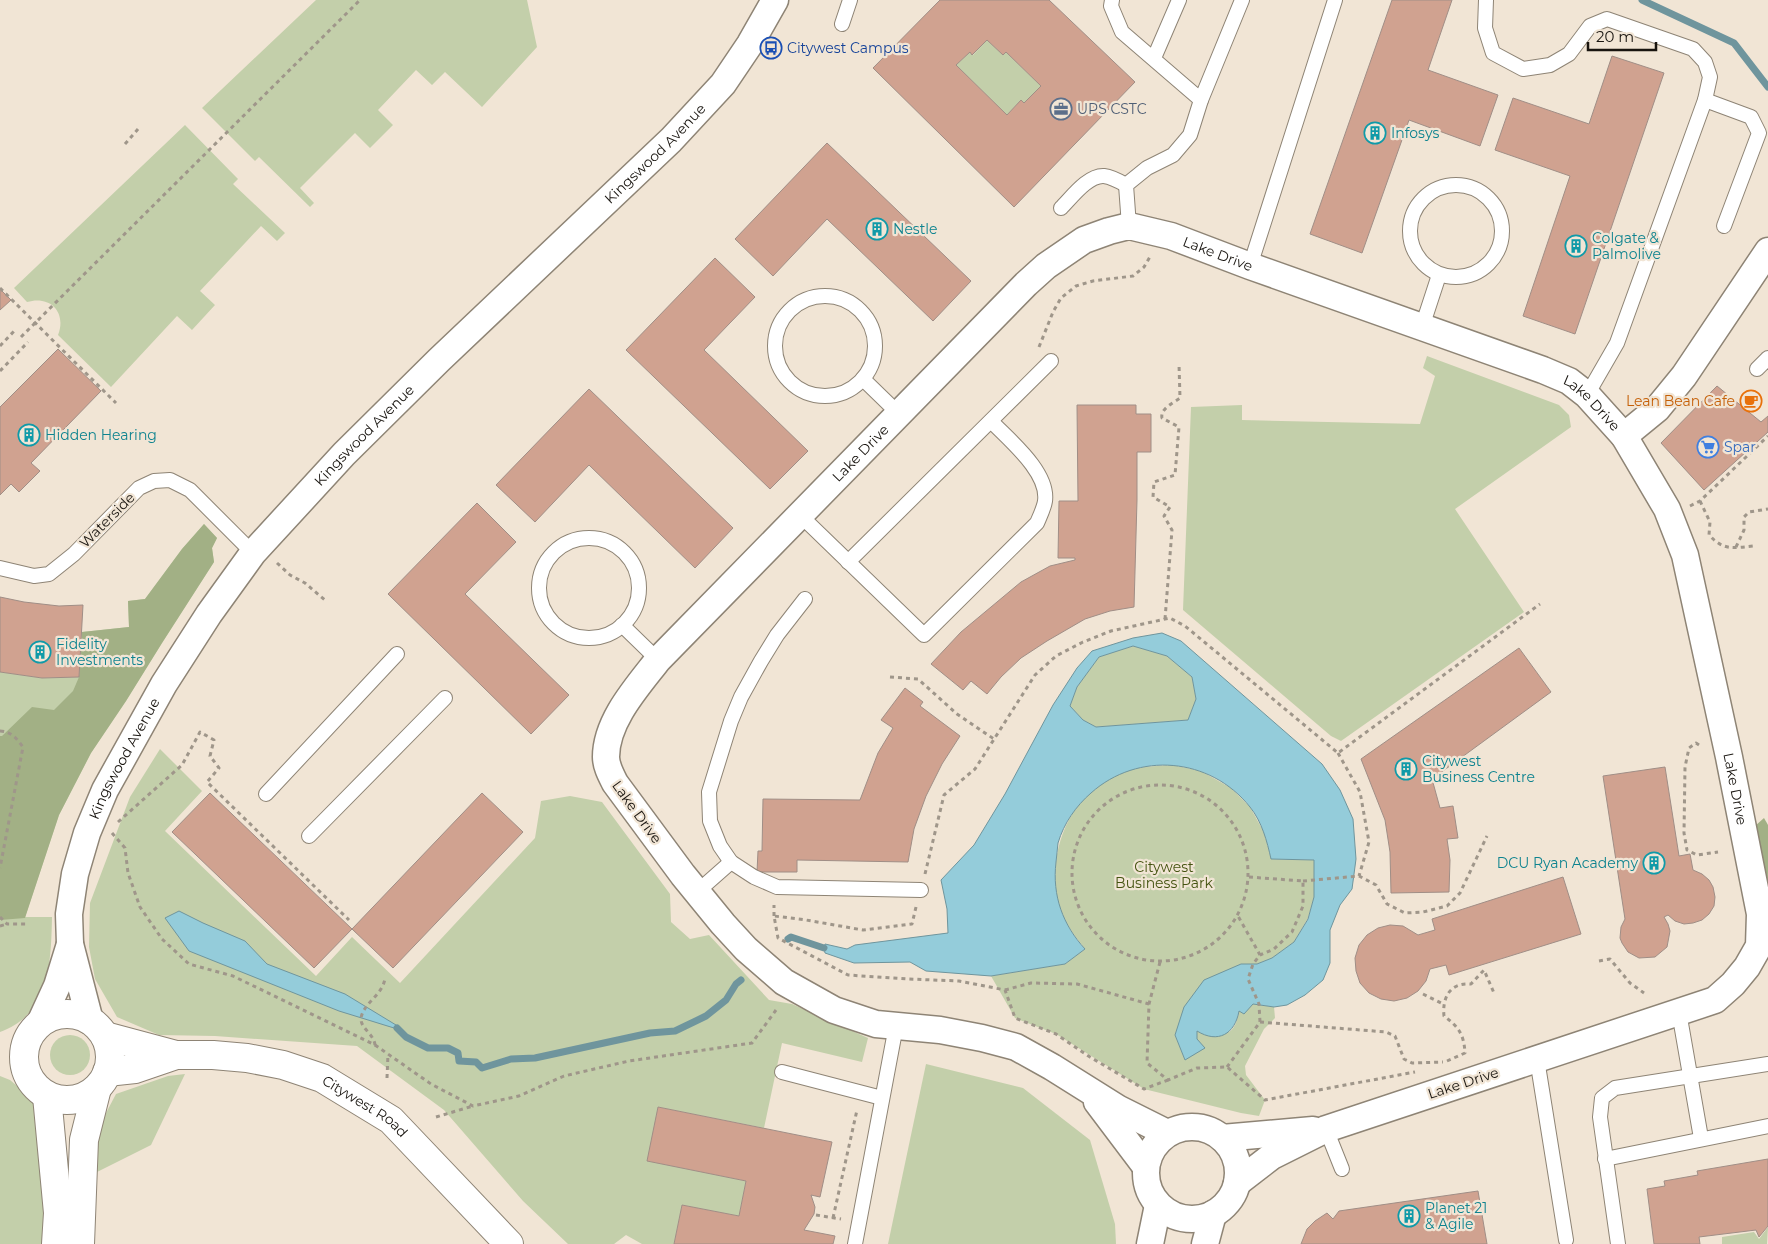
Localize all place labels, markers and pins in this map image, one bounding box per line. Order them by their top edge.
bus stop icon: Citywest Campus [759,36,783,60]
place label: Citywest Campus [787,39,909,57]
office icon: UPS CSTC [1049,97,1073,121]
place label: UPS CSTC [1077,100,1147,118]
building icon: Infosys [1363,121,1387,145]
place label: Infosys [1391,124,1439,142]
building icon: Nestle [865,217,889,241]
place label: Nestle [893,220,938,238]
place label: Colgate & Palmolive [1592,229,1661,263]
building icon: Colgate & Palmolive [1564,234,1588,258]
cafe icon: Lean Bean Cafe [1739,389,1763,413]
place label: Lean Bean Cafe [1626,392,1735,410]
building icon: Hidden Hearing [17,423,41,447]
place label: Hidden Hearing [45,426,157,444]
supermarket icon: Spar [1696,435,1720,459]
place label: Spar [1724,438,1756,456]
place label: Fidelity Investments [56,635,143,669]
building icon: Fidelity Investments [28,640,52,664]
place label: Citywest Business Centre [1422,752,1535,786]
building icon: Citywest Business Centre [1394,757,1418,781]
building icon: DCU Ryan Academy [1642,851,1666,875]
place label: DCU Ryan Academy [1497,854,1638,872]
place label: Planet 21 & Agile [1425,1199,1487,1233]
building icon: Planet 21 & Agile [1397,1204,1421,1228]

